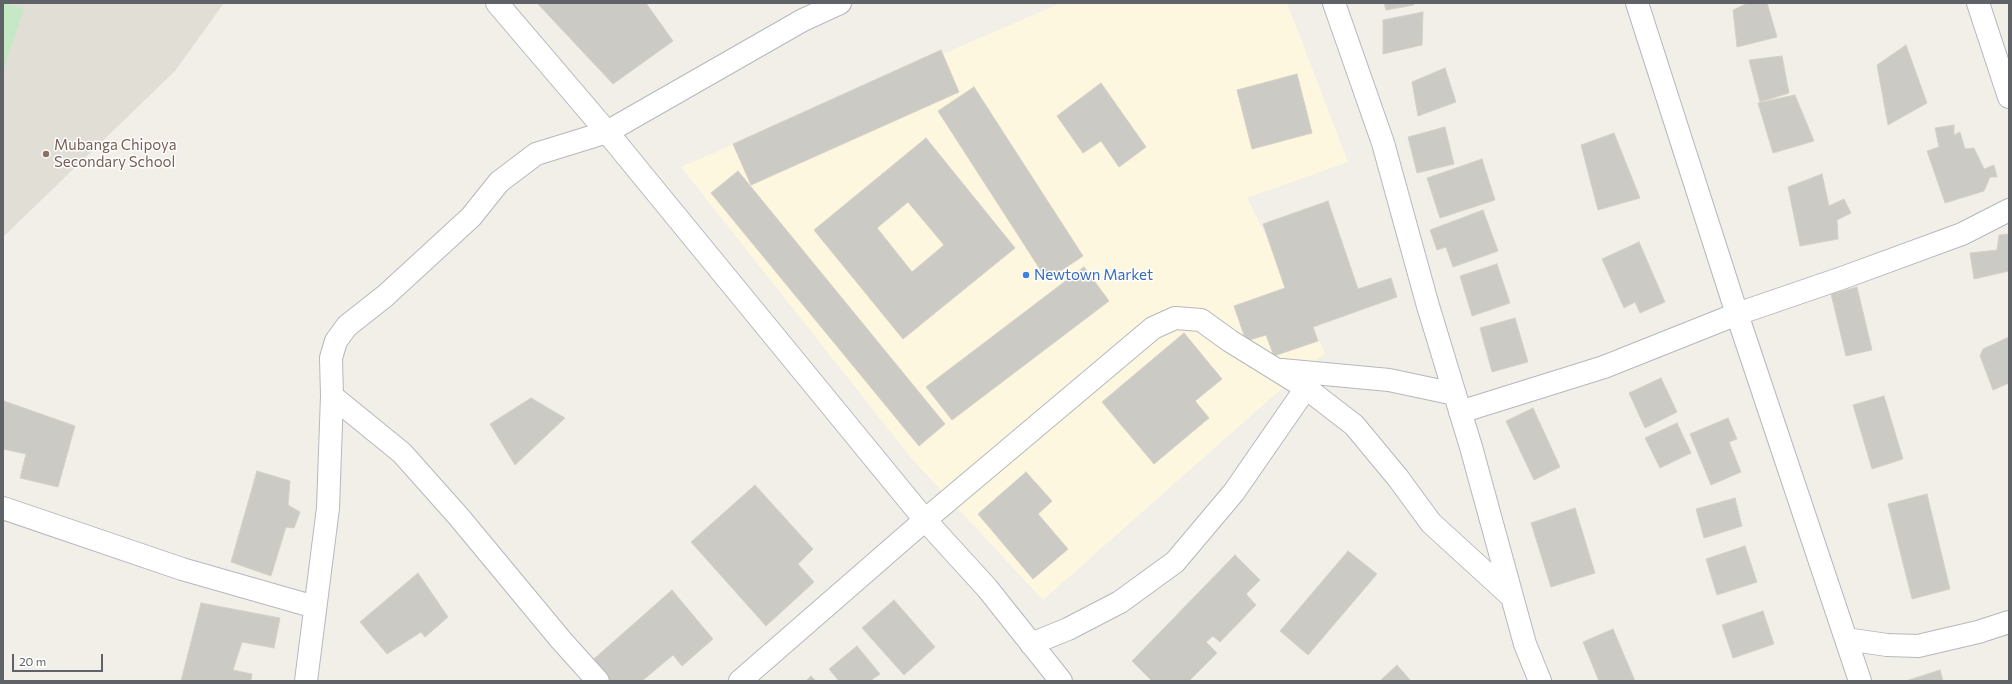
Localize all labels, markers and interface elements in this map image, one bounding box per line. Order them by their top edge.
place label: Mubanga Chipoya Secondary School [54,136,177,171]
marker: Mubanga Chipoya Secondary School [41,149,51,159]
place label: Newtown Market [1034,266,1153,284]
marker: Newtown Market [1021,270,1031,280]
scale bar [14,646,105,672]
text: 20 m [19,654,46,668]

